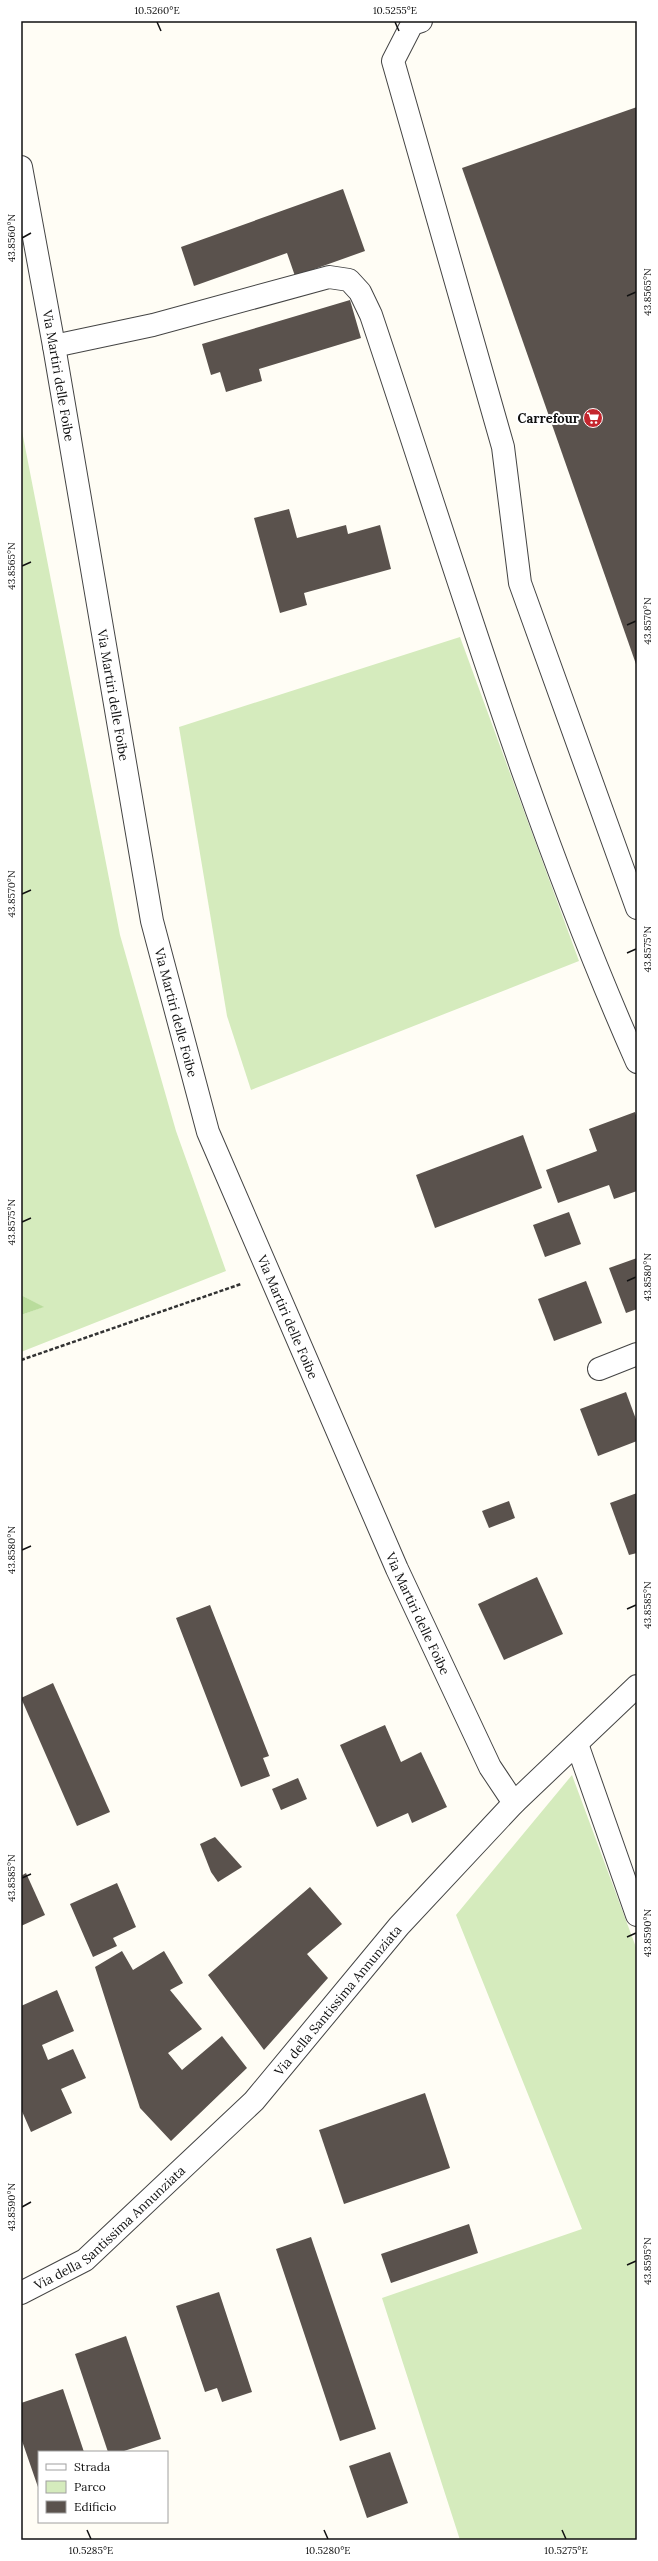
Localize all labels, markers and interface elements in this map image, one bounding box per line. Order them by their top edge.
text: 10.5260°E [134,4,180,17]
text: 10.5255°E [373,4,417,17]
text: 43.8560°N [5,214,18,262]
text: 43.8565°N [641,268,654,316]
street label: Via Martiri delle Foibe [39,308,79,443]
supermarket icon: Carrefour [582,407,604,429]
place label: Carrefour [518,410,580,427]
text: 43.8565°N [5,542,18,590]
text: 43.8570°N [641,597,654,645]
street label: Via Martiri delle Foibe [94,627,133,762]
text: 43.8570°N [5,870,18,918]
text: 43.8575°N [641,925,654,972]
street label: Via Martiri delle Foibe [151,945,202,1079]
text: 43.8575°N [5,1198,18,1245]
street label: Via Martiri delle Foibe [253,1251,322,1381]
text: 43.8580°N [641,1253,654,1301]
text: 43.8580°N [5,1526,18,1574]
street label: Via Martiri delle Foibe [382,1549,454,1677]
text: 43.8585°N [641,1581,654,1629]
text: 43.8585°N [5,1854,18,1902]
text: 43.8590°N [641,1909,654,1957]
street label: Via della Santissima Annunziata [270,1921,405,2080]
street label: Via della Santissima Annunziata [30,2162,189,2294]
text: 43.8590°N [5,2183,18,2231]
text: 43.8595°N [641,2237,654,2285]
legend [38,2451,168,2523]
text: Strada [74,2459,110,2474]
text: Parco [74,2479,106,2494]
text: Edificio [74,2499,116,2514]
text: 10.5285°E [69,2544,113,2557]
text: 10.5280°E [305,2544,351,2557]
text: 10.5275°E [544,2544,588,2557]

